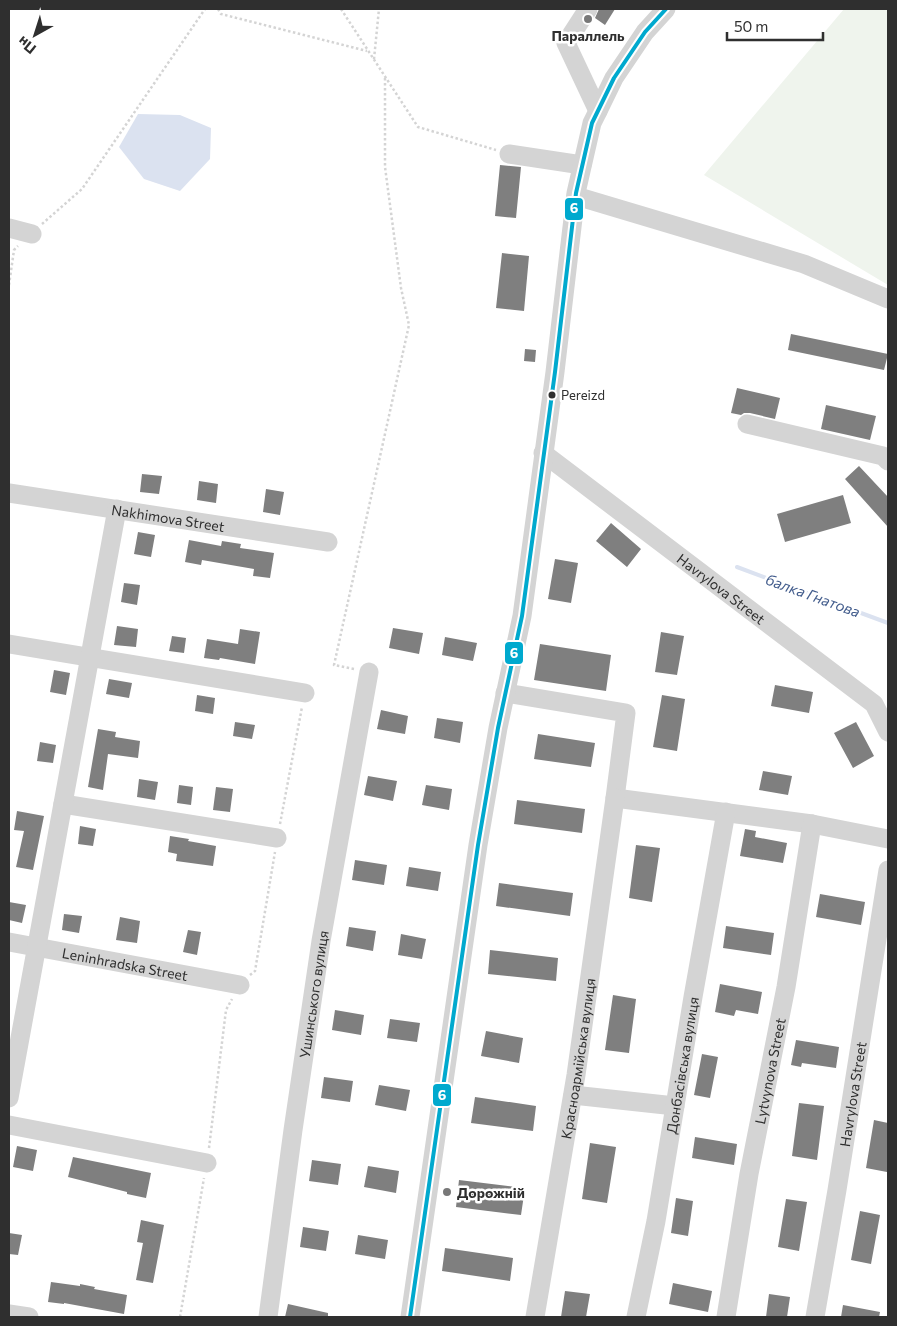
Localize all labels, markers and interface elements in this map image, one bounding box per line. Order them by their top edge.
north arrow [10,10,60,60]
scale bar [727,10,823,42]
marker: Параллель [582,13,594,25]
text: 50 m [734,17,768,35]
place label: Параллель [551,27,625,44]
text: Пн [14,33,39,58]
line badge: 6 [564,197,584,221]
text: 6 [570,199,579,216]
place label: Pereizd [561,387,605,403]
marker: Pereizd [547,390,557,400]
street label: Nakhimova Street [110,500,226,535]
street label: Havrylova Street [674,550,769,627]
water label: балка Гнатова [763,570,863,621]
line badge: 6 [504,641,524,665]
text: 6 [510,644,519,661]
street label: Ушинського вулиця [295,929,331,1059]
street label: Leninhradska Street [61,944,190,984]
street label: Красноармійська вулиця [557,977,598,1140]
street label: Донбасівська вулиця [662,995,701,1135]
street label: Lytvynova Street [751,1016,788,1125]
street label: Havrylova Street [836,1040,869,1148]
line badge: 6 [432,1083,452,1107]
text: 6 [438,1086,447,1103]
place label: Дорожній [457,1184,525,1201]
marker: Дорожній [441,1186,453,1198]

